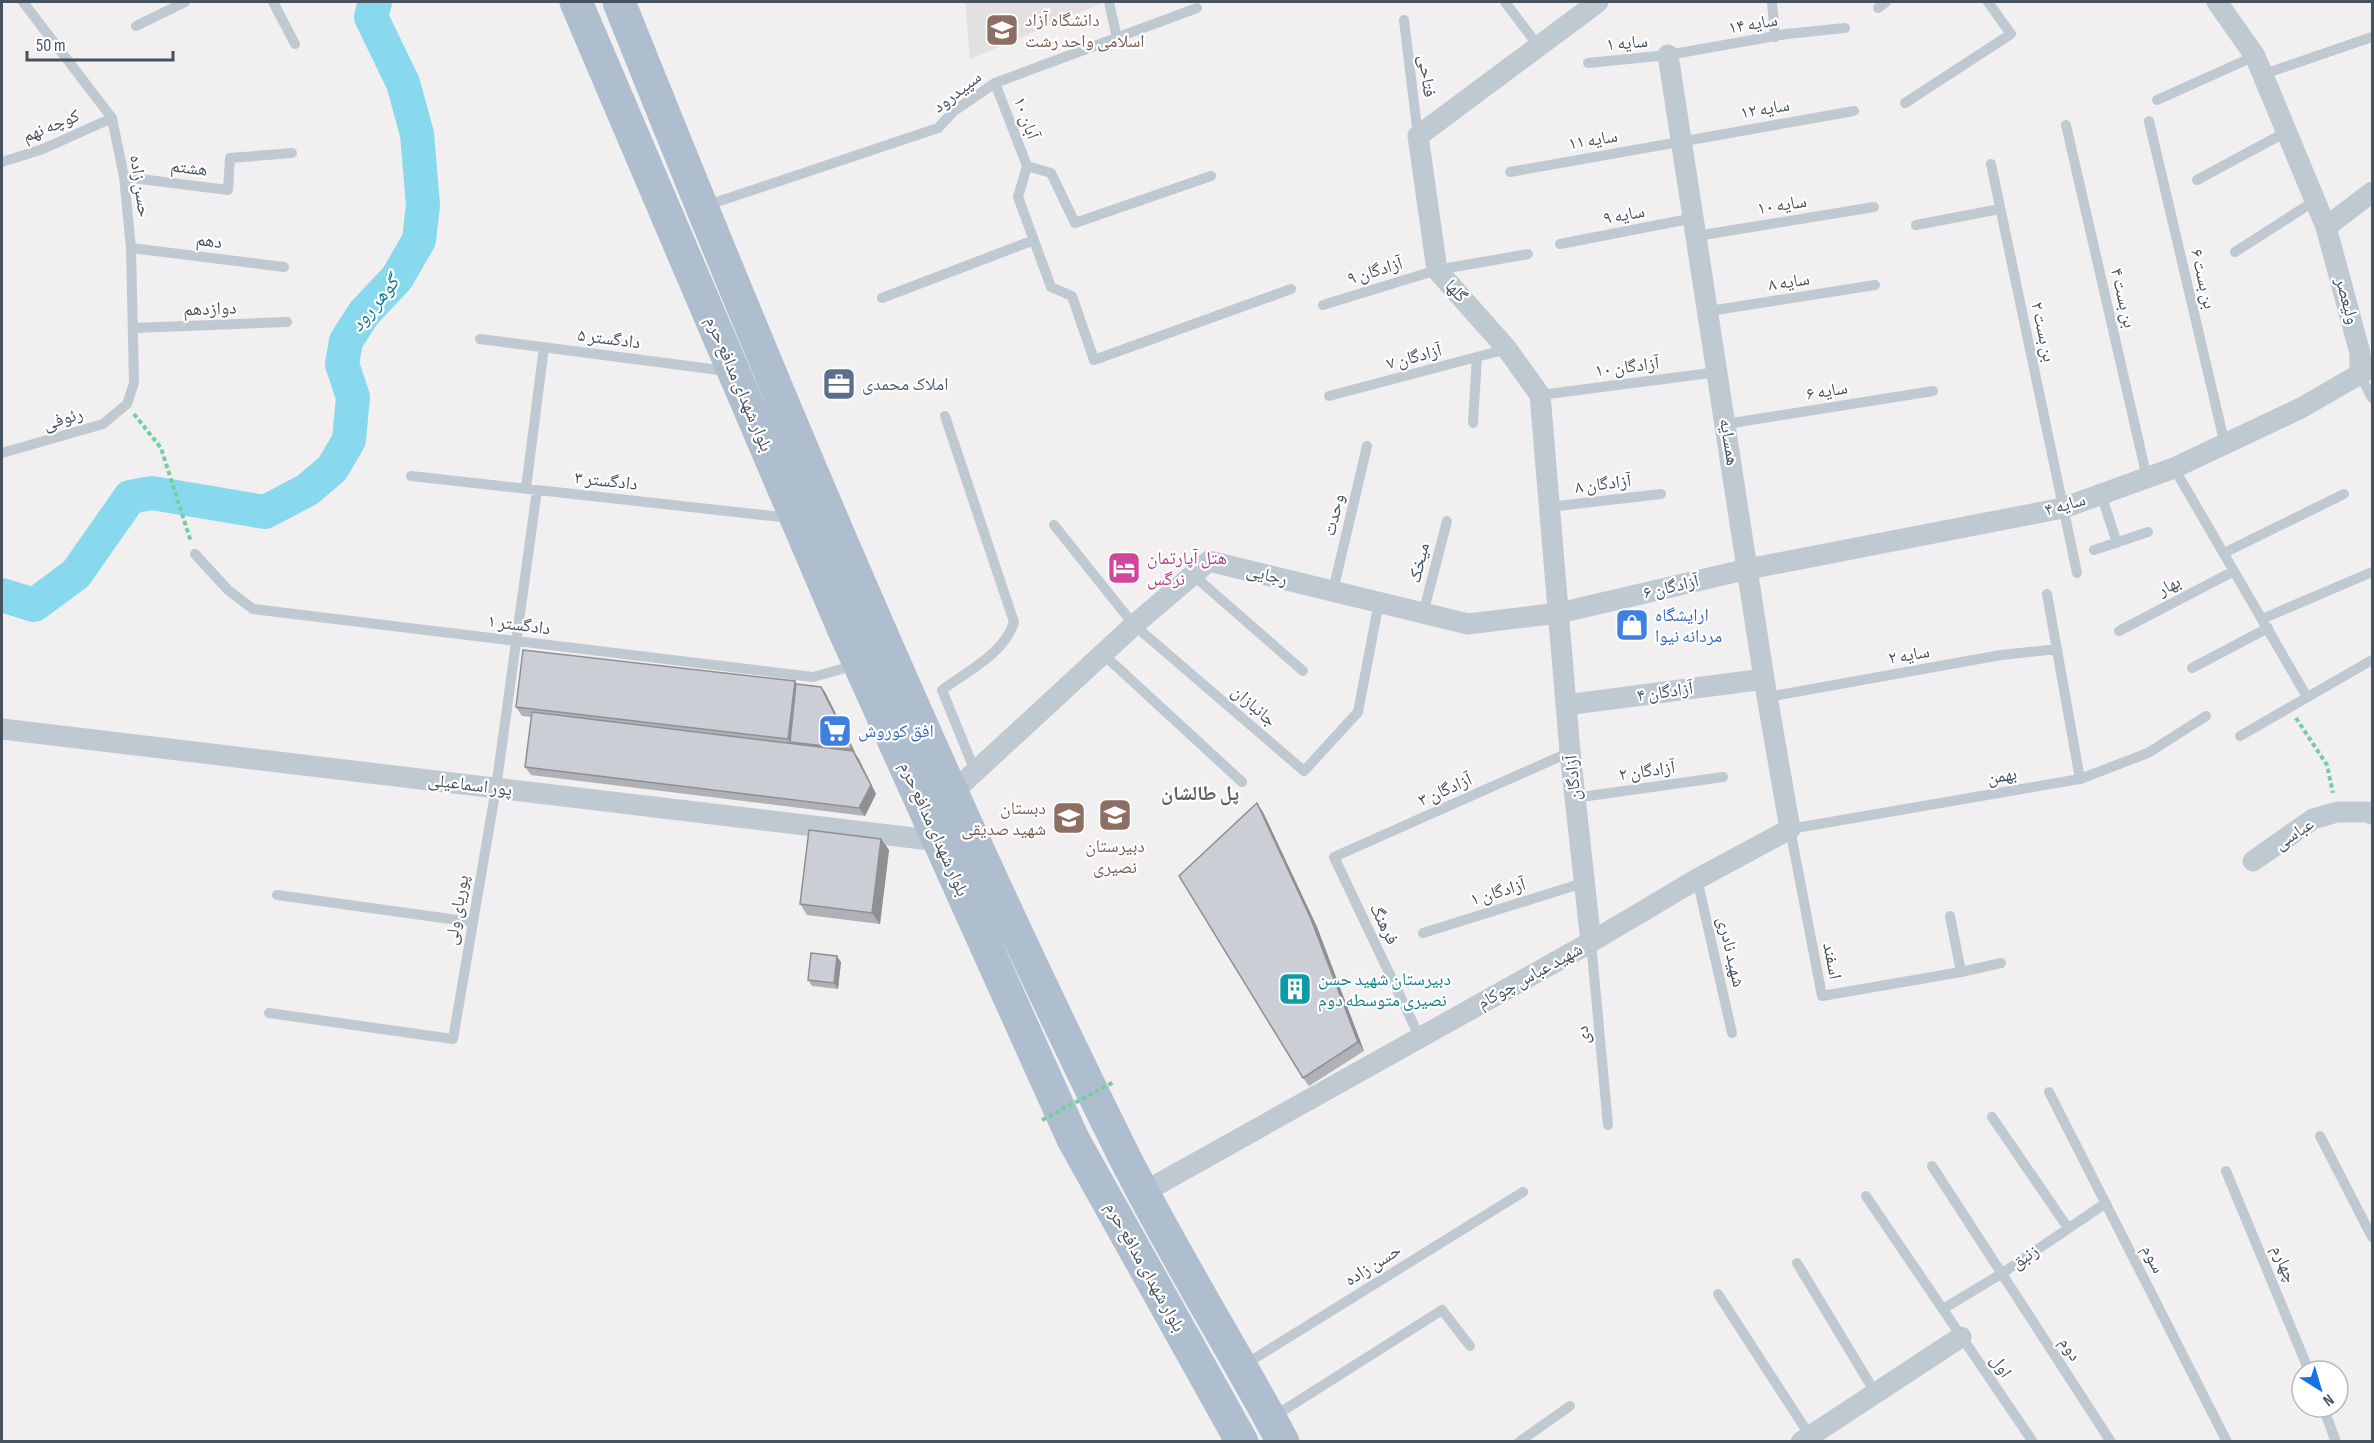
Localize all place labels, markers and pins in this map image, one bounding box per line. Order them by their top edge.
place label: دانشگاه آزاد اسلامی واحد رشت [1025,10,1145,52]
school or university icon: دانشگاه آزاد اسلامی واحد رشت [984,12,1020,48]
office icon: املاک محمدی [821,366,857,402]
place label: املاک محمدی [862,374,949,395]
place label: هتل آپارتمان نرگس [1147,548,1227,590]
hotel icon: هتل آپارتمان نرگس [1106,550,1142,586]
place label: ارایشگاه مردانه نیوا [1655,605,1722,647]
shop icon: ارایشگاه مردانه نیوا [1614,607,1650,643]
supermarket icon: افق کوروش [817,713,853,749]
place label: افق کوروش [858,721,934,742]
school or university icon: دبیرستان نصیری [1097,797,1133,833]
place label: دبستان شهید صدیقی [961,798,1046,840]
school or university icon: دبستان شهید صدیقی [1051,800,1087,836]
place label: دبیرستان نصیری [1085,836,1145,878]
place label: دبیرستان شهید حسن نصیری متوسطه دوم [1318,969,1451,1012]
building icon: دبیرستان شهید حسن نصیری متوسطه دوم [1277,971,1313,1007]

